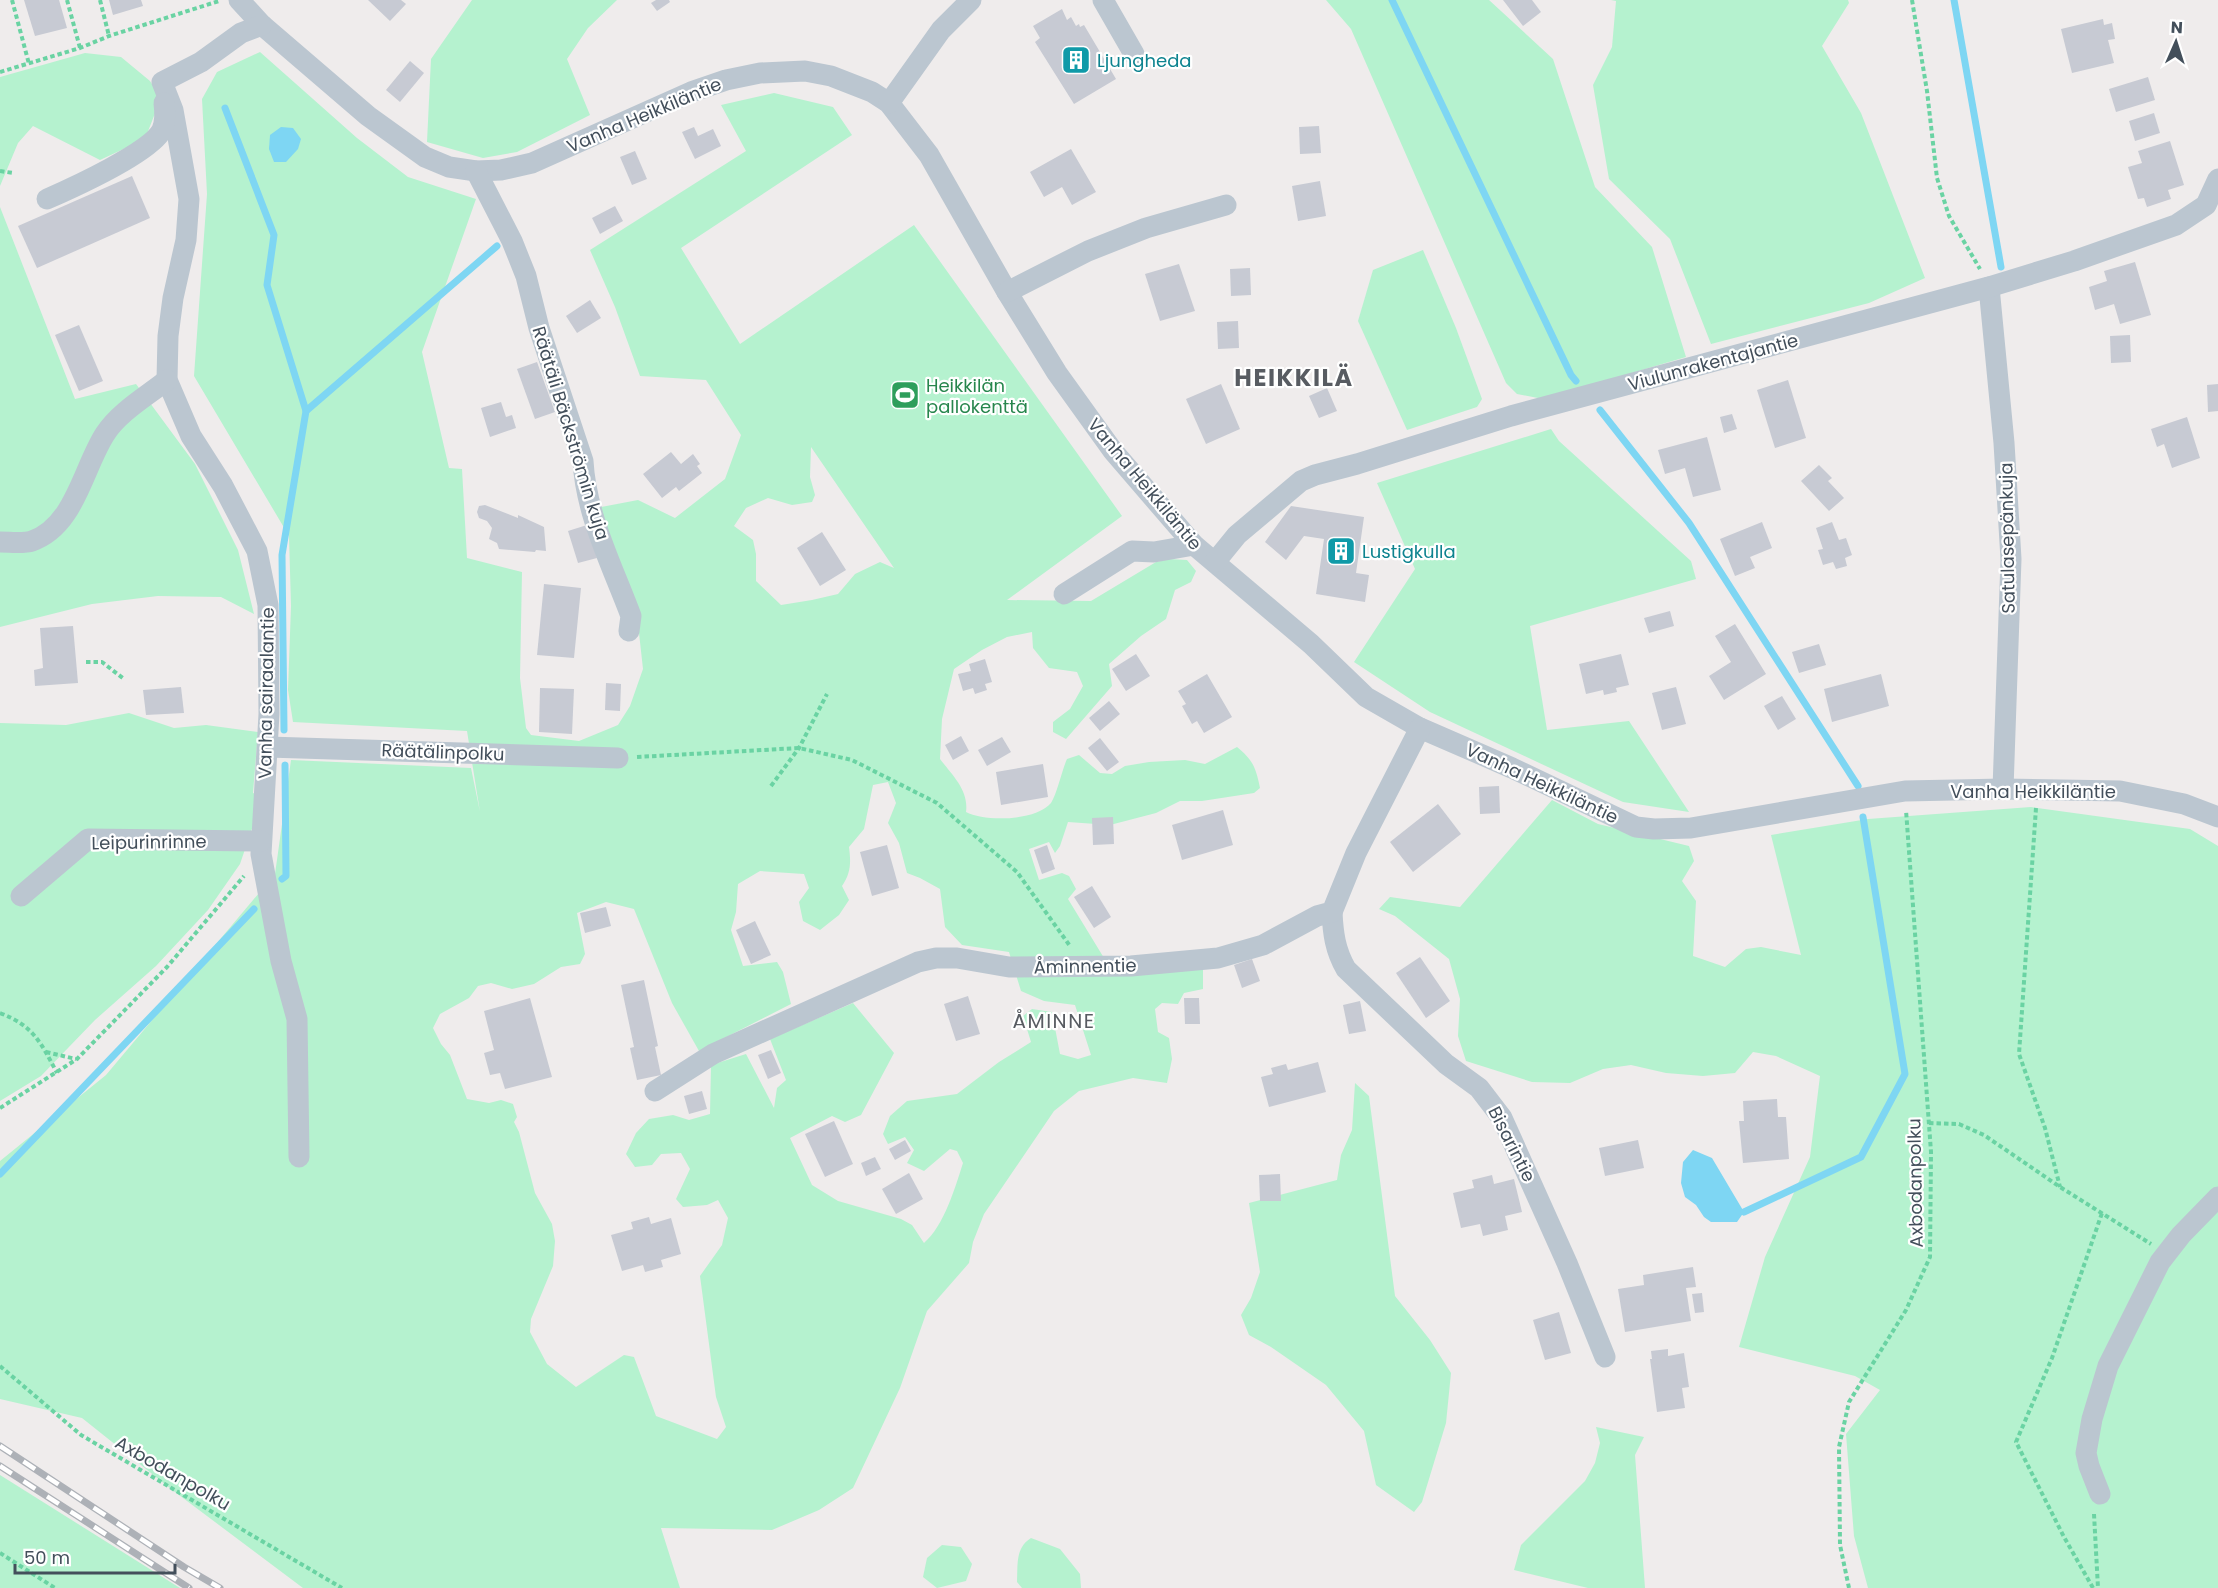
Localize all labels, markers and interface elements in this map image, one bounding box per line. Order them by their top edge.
north arrow [2146,12,2206,72]
text: N [2170,16,2183,39]
building icon: Ljungheda [1060,44,1092,76]
place label: Ljungheda [1097,48,1191,73]
street label: Vanha Heikkiläntie [563,71,725,159]
street label: Räätäli Bäckströmin kuja [527,323,615,543]
street label: Viulunrakentajantie [1625,327,1801,397]
district label: HEIKKILÄ [1234,361,1354,394]
place label: Heikkilän pallokenttä [926,373,1028,419]
sports icon: Heikkilän pallokenttä [889,379,921,411]
street label: Vanha Heikkiläntie [1082,413,1208,555]
street label: Satulasepänkuja [1993,462,2021,614]
building icon: Lustigkulla [1325,535,1357,567]
place label: Lustigkulla [1362,539,1456,564]
street label: Vanha sairaalantie [252,607,280,779]
street label: Räätälinpolku [381,737,505,767]
street label: Vanha Heikkiläntie [1462,737,1622,829]
street label: Vanha Heikkiläntie [1950,779,2116,804]
street label: Leipurinrinne [91,828,207,856]
street label: Åminnentie [1033,953,1137,979]
district label: ÅMINNE [1013,1007,1096,1035]
street label: Bisarintie [1482,1102,1542,1186]
street label: Axbodanpolku [1901,1118,1929,1248]
street label: Axbodanpolku [111,1430,235,1516]
scale bar [15,1537,176,1575]
text: 50 m [24,1545,70,1570]

